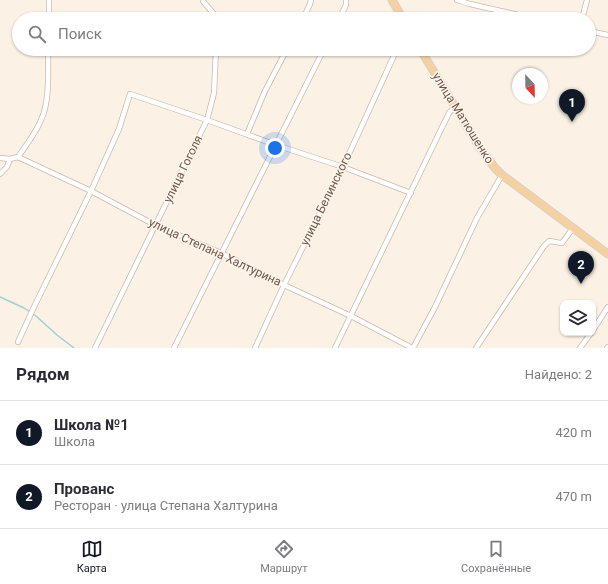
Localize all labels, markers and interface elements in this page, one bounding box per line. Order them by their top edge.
search box [12,12,596,56]
icon: search [26,23,48,45]
text: Поиск [58,25,102,43]
north arrow [512,68,548,104]
street label: улица Матюшенко [429,70,497,166]
pin: 1 [559,89,585,122]
street label: улица Гоголя [161,133,205,205]
your location [265,138,285,158]
street label: улица Белинского [297,150,355,248]
street label: улица Степана Халтурина [146,215,284,289]
pin: 2 [568,251,594,284]
map controls [560,300,596,336]
button: layers [560,300,596,336]
text: Рядом [16,364,70,384]
text: Найдено: 2 [525,367,592,382]
text: Школа №1 [54,416,129,434]
text: 1 [25,425,33,440]
text: 420 m [555,425,592,440]
text: Школа [54,434,95,449]
text: Прованс [54,480,114,498]
text: 2 [25,489,33,504]
text: 470 m [555,489,592,504]
text: Ресторан · улица Степана Халтурина [54,498,278,513]
tab: Карта [77,538,107,575]
tab: Маршрут [260,538,308,575]
tab: Сохранённые [461,538,531,575]

